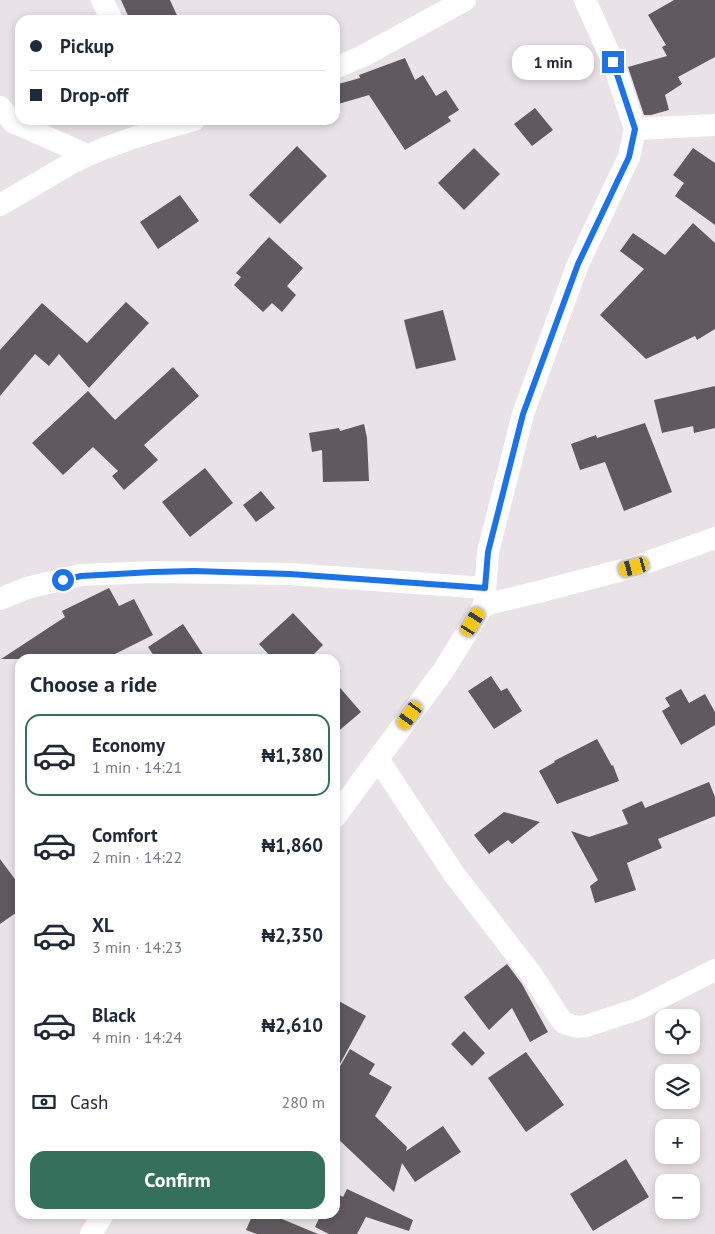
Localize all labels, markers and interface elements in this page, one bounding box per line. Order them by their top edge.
text: Pickup [60,34,114,58]
callout: 1 min [513,44,596,80]
route end [602,51,624,73]
text: 1 min [533,52,573,72]
text: Drop-off [60,83,128,107]
car [617,556,650,578]
route start [52,569,74,591]
car [458,605,487,639]
text: Choose a ride [30,670,157,698]
car [395,698,424,732]
icon: car [32,733,77,778]
text: Economy [92,733,165,757]
text: ₦1,380 [261,743,323,767]
text: 1 min · 14:21 [92,757,182,777]
icon: car [32,823,77,868]
text: Comfort [92,823,158,847]
text: ₦1,860 [261,833,323,857]
text: 2 min · 14:22 [92,847,182,867]
icon: car [32,913,77,958]
text: XL [92,913,114,937]
text: ₦2,350 [261,923,323,947]
text: 3 min · 14:23 [92,937,182,957]
icon: car [32,1003,77,1048]
text: Black [92,1003,136,1027]
map controls [655,1009,700,1219]
button: locate [655,1009,700,1054]
text: ₦2,610 [261,1013,323,1037]
text: 4 min · 14:24 [92,1027,182,1047]
button: layers [655,1064,700,1109]
icon: cash [30,1088,58,1116]
text: Cash [70,1090,108,1114]
text: 280 m [282,1092,325,1112]
button: + [655,1119,700,1164]
button: Confirm [30,1151,325,1209]
button: − [655,1174,700,1219]

